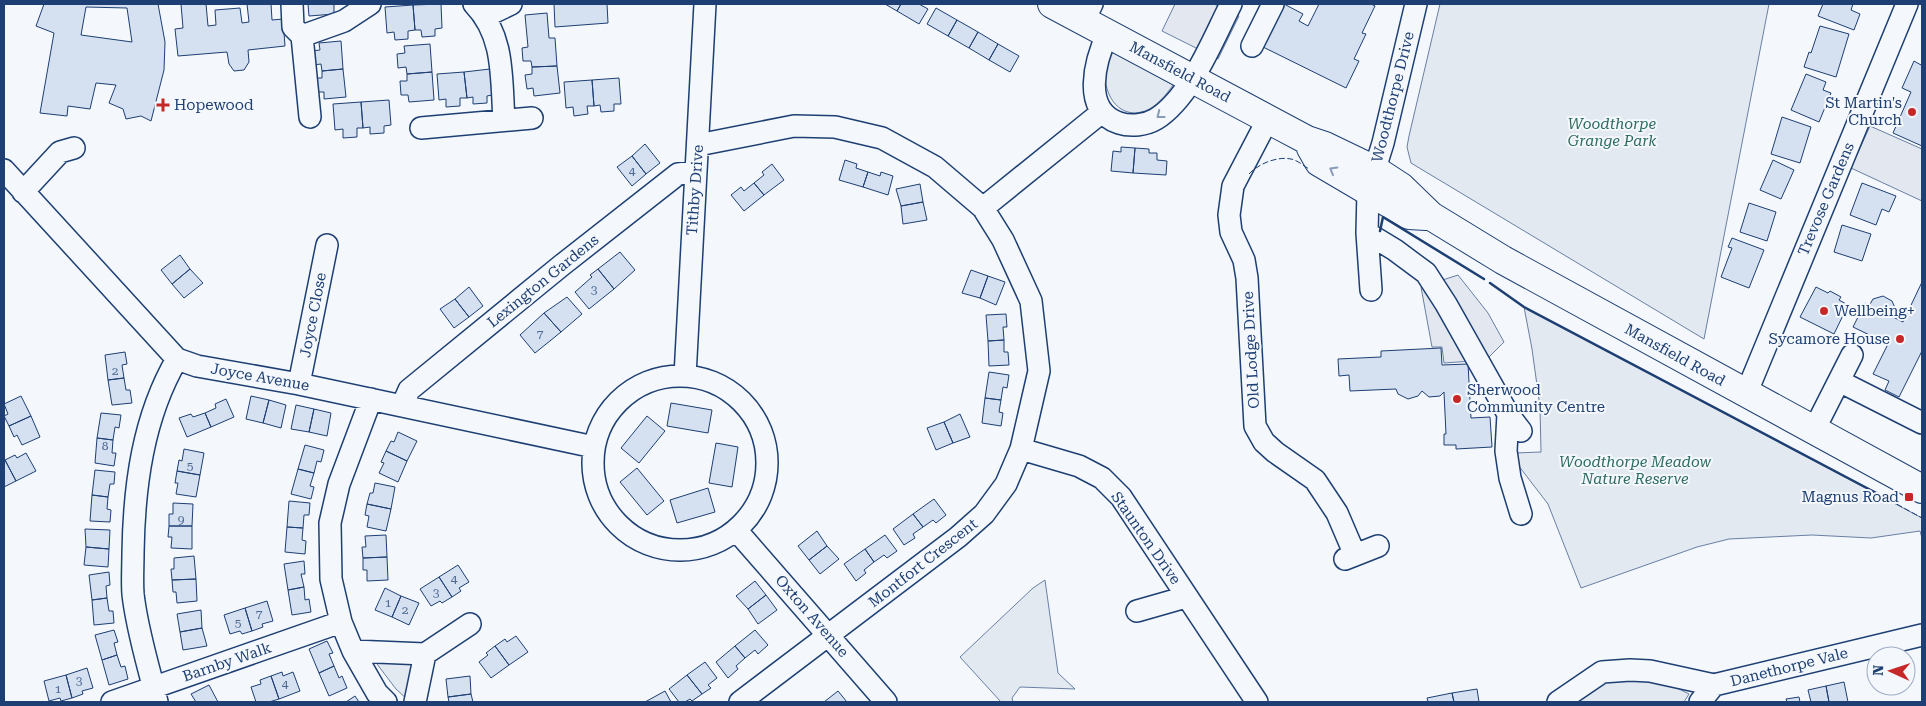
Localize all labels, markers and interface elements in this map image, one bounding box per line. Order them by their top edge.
street label: Woodthorpe Drive [1368,30,1418,164]
street label: Mansfield Road [1126,38,1234,106]
place label: St Martin's Church [1825,94,1902,129]
place label: Hopewood [174,96,254,114]
marker: Hopewood [156,98,170,112]
marker: St Martin's Church [1906,106,1918,118]
one-way arrow [1157,109,1166,118]
park label: Woodthorpe Grange Park [1568,115,1657,150]
street label: Trevose Gardens [1794,140,1858,258]
street label: Tithby Drive [683,144,707,236]
house number: 4 [629,164,636,178]
one-way arrow [1329,166,1338,176]
street label: Lexington Gardens [484,231,602,331]
street label: Joyce Close [296,271,330,359]
house number: 3 [591,283,598,297]
street label: Old Lodge Drive [1239,291,1263,409]
place label: Wellbeing+ [1834,302,1915,320]
marker: Wellbeing+ [1818,305,1830,317]
street label: Mansfield Road [1622,320,1729,390]
house number: 7 [537,327,544,341]
place label: Sycamore House [1769,330,1890,348]
marker: Sycamore House [1894,333,1906,345]
street label: Joyce Avenue [209,359,311,395]
house number: 2 [112,364,119,378]
place label: Sherwood Community Centre [1467,381,1605,416]
marker: Sherwood Community Centre [1451,393,1463,405]
house number: 8 [102,439,109,453]
park label: Woodthorpe Meadow Nature Reserve [1559,453,1711,488]
house number: 5 [187,459,194,473]
street label: Staunton Drive [1107,488,1185,588]
place label: Magnus Road [1802,488,1899,506]
marker: Magnus Road [1903,491,1915,503]
house number: 9 [178,513,185,527]
street label: Montfort Crescent [865,515,981,611]
street label: Oxton Avenue [771,571,853,661]
house number: 4 [451,572,458,586]
house number: 3 [433,586,440,600]
house number: 1 [385,596,392,610]
house number: 2 [402,603,409,617]
house number: 7 [256,607,263,621]
house number: 5 [235,616,242,630]
street label: Barnby Walk [180,638,274,686]
street label: Danethorpe Vale [1728,644,1850,690]
north arrow [1866,646,1916,696]
text: N [1870,664,1886,676]
house number: 3 [76,674,83,688]
house number: 4 [282,677,289,691]
house number: 1 [55,682,62,696]

